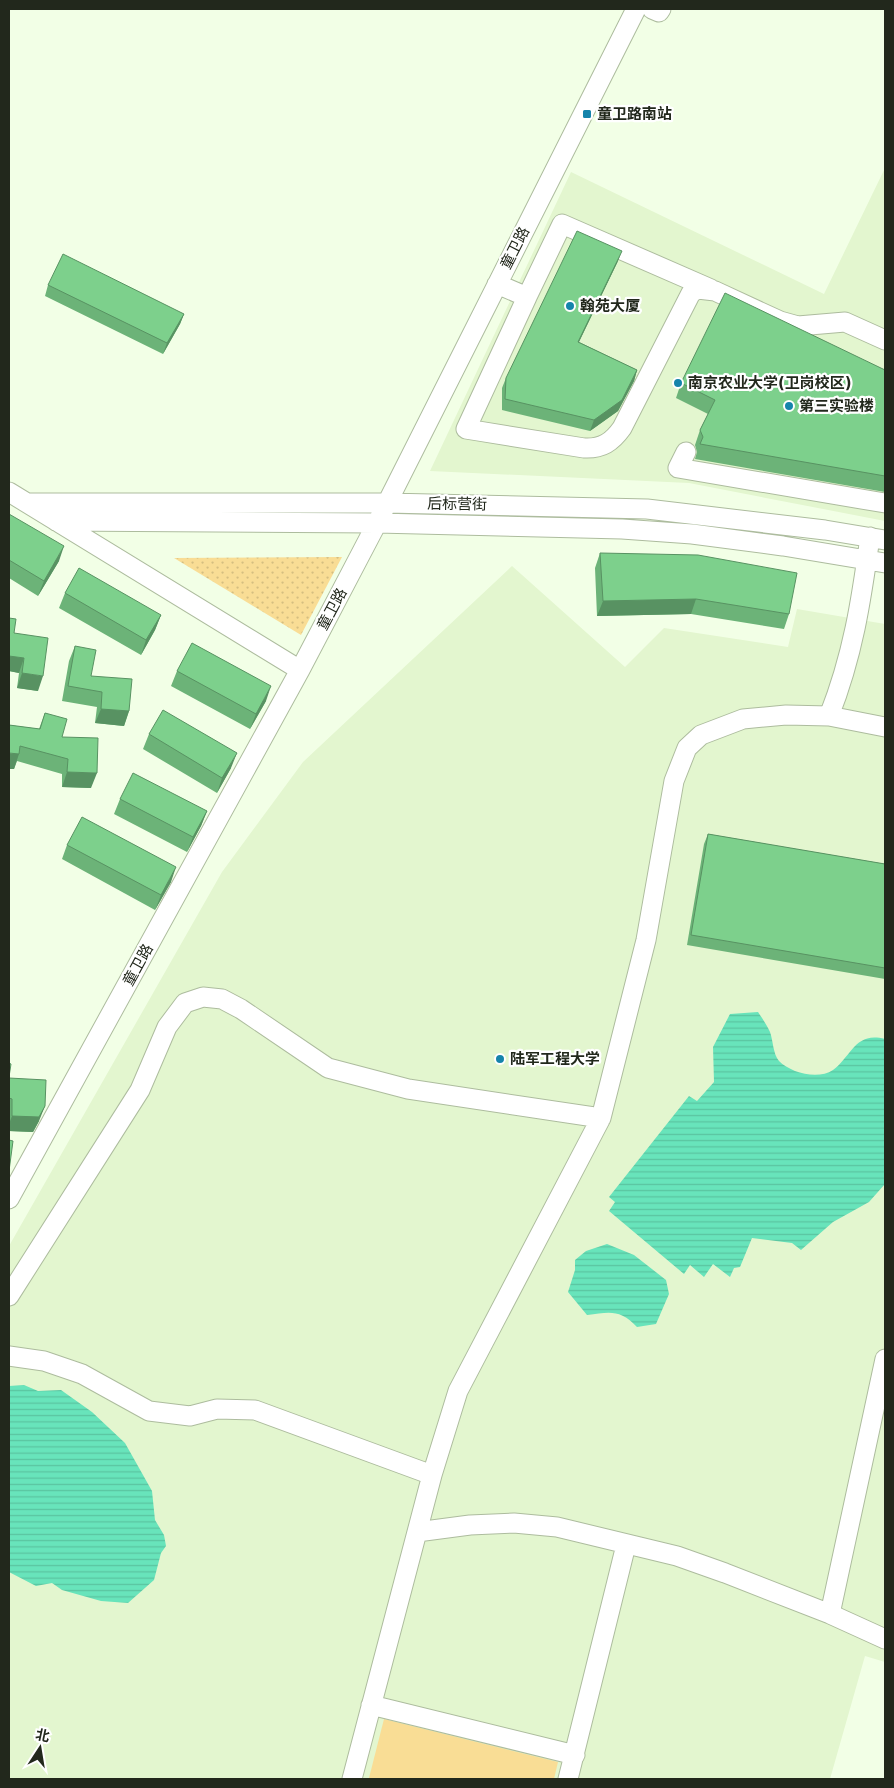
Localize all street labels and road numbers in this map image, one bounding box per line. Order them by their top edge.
street label: 童卫路 [497,224,533,272]
street label: 后标营街 [427,494,487,514]
street label: 童卫路 [313,585,351,633]
street label: 童卫路 [119,941,157,989]

